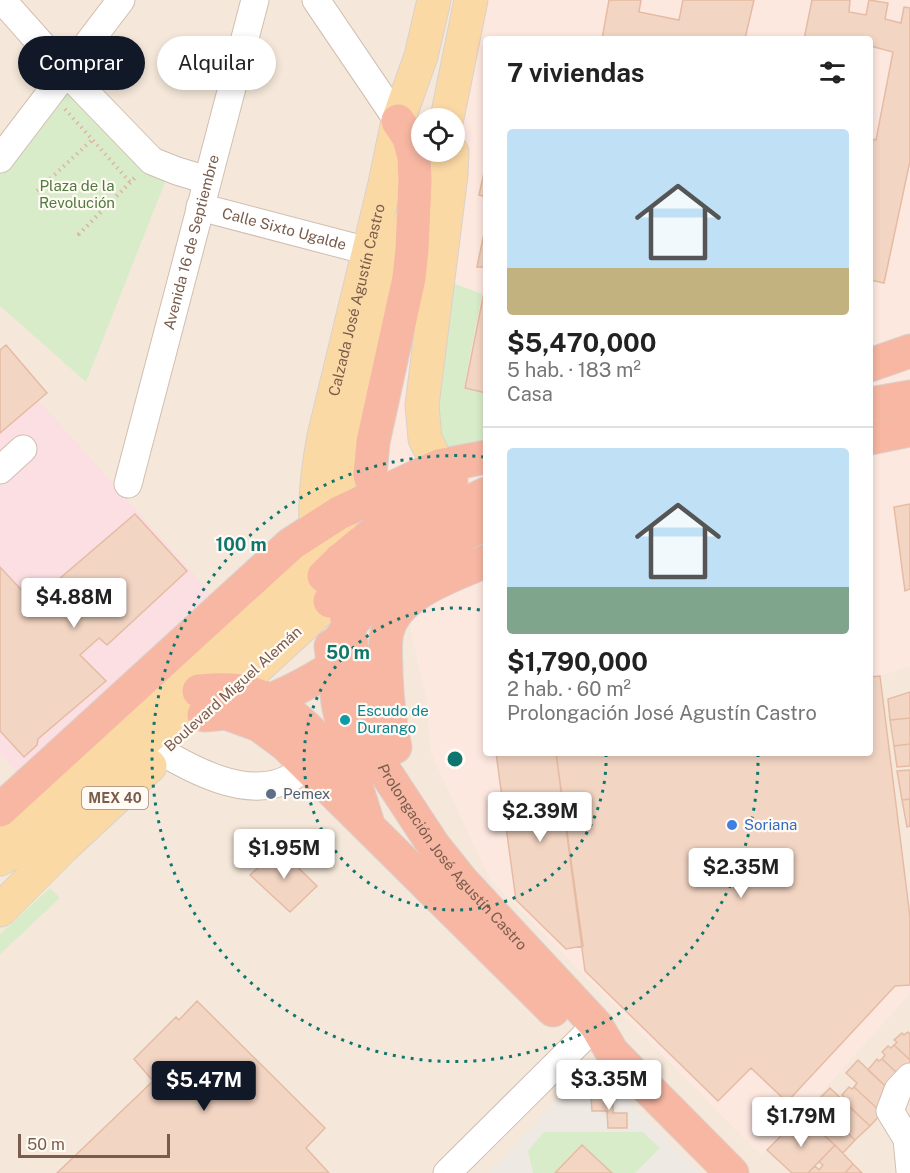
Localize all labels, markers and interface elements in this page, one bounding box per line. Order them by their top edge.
chip: Comprar [18,36,145,90]
chip: Alquilar [157,36,276,90]
icon: filters [816,56,849,89]
text: 7 viviendas [507,57,645,88]
map controls [411,108,465,162]
button: locate [411,108,465,162]
street label: Avenida 16 de Septiembre [160,153,222,331]
icon: home [624,168,732,276]
park label: Plaza de la Revolución [39,177,115,211]
street label: Calzada José Agustín Castro [325,202,388,398]
street label: Calle Sixto Ugalde [220,204,348,253]
text: $5,470,000 [507,327,657,358]
text: 5 hab. · 183 m² [507,358,641,382]
text: Casa [507,382,553,406]
icon: home [624,487,732,595]
text: 100 m [215,534,267,555]
pin: $4.88M [25,578,123,629]
text: $4.88M [35,585,113,609]
street label: Boulevard Miguel Alemán [161,623,305,755]
text: 50 m [326,642,370,663]
text: $1,790,000 [507,646,648,677]
text: 2 hab. · 60 m² [507,677,631,701]
text: Prolongación José Agustín Castro [507,701,817,725]
place label: Escudo de Durango [357,702,429,736]
marker: Escudo de Durango [338,713,352,727]
centre of rings [445,749,465,769]
street label: Prolongación José Agustín Castro [375,761,531,953]
place label: Pemex [283,785,330,802]
road number: MEX 40 [82,787,148,809]
marker: Pemex [264,787,278,801]
pin: $2.39M [491,792,589,843]
text: $2.39M [502,799,578,823]
place label: Soriana [744,816,797,833]
marker: Soriana [725,818,739,832]
pin: $1.95M [235,829,333,880]
text: $1.95M [248,836,320,860]
pin: $2.35M [692,848,790,899]
text: $2.35M [703,855,779,879]
pin: $3.35M [560,1060,658,1111]
pin: $5.47M [155,1061,253,1112]
text: $3.35M [570,1067,648,1091]
text: $5.47M [166,1068,242,1092]
pin: $1.79M [752,1097,850,1148]
text: $1.79M [766,1104,836,1128]
scale bar [18,1131,170,1158]
text: 50 m [27,1135,65,1154]

